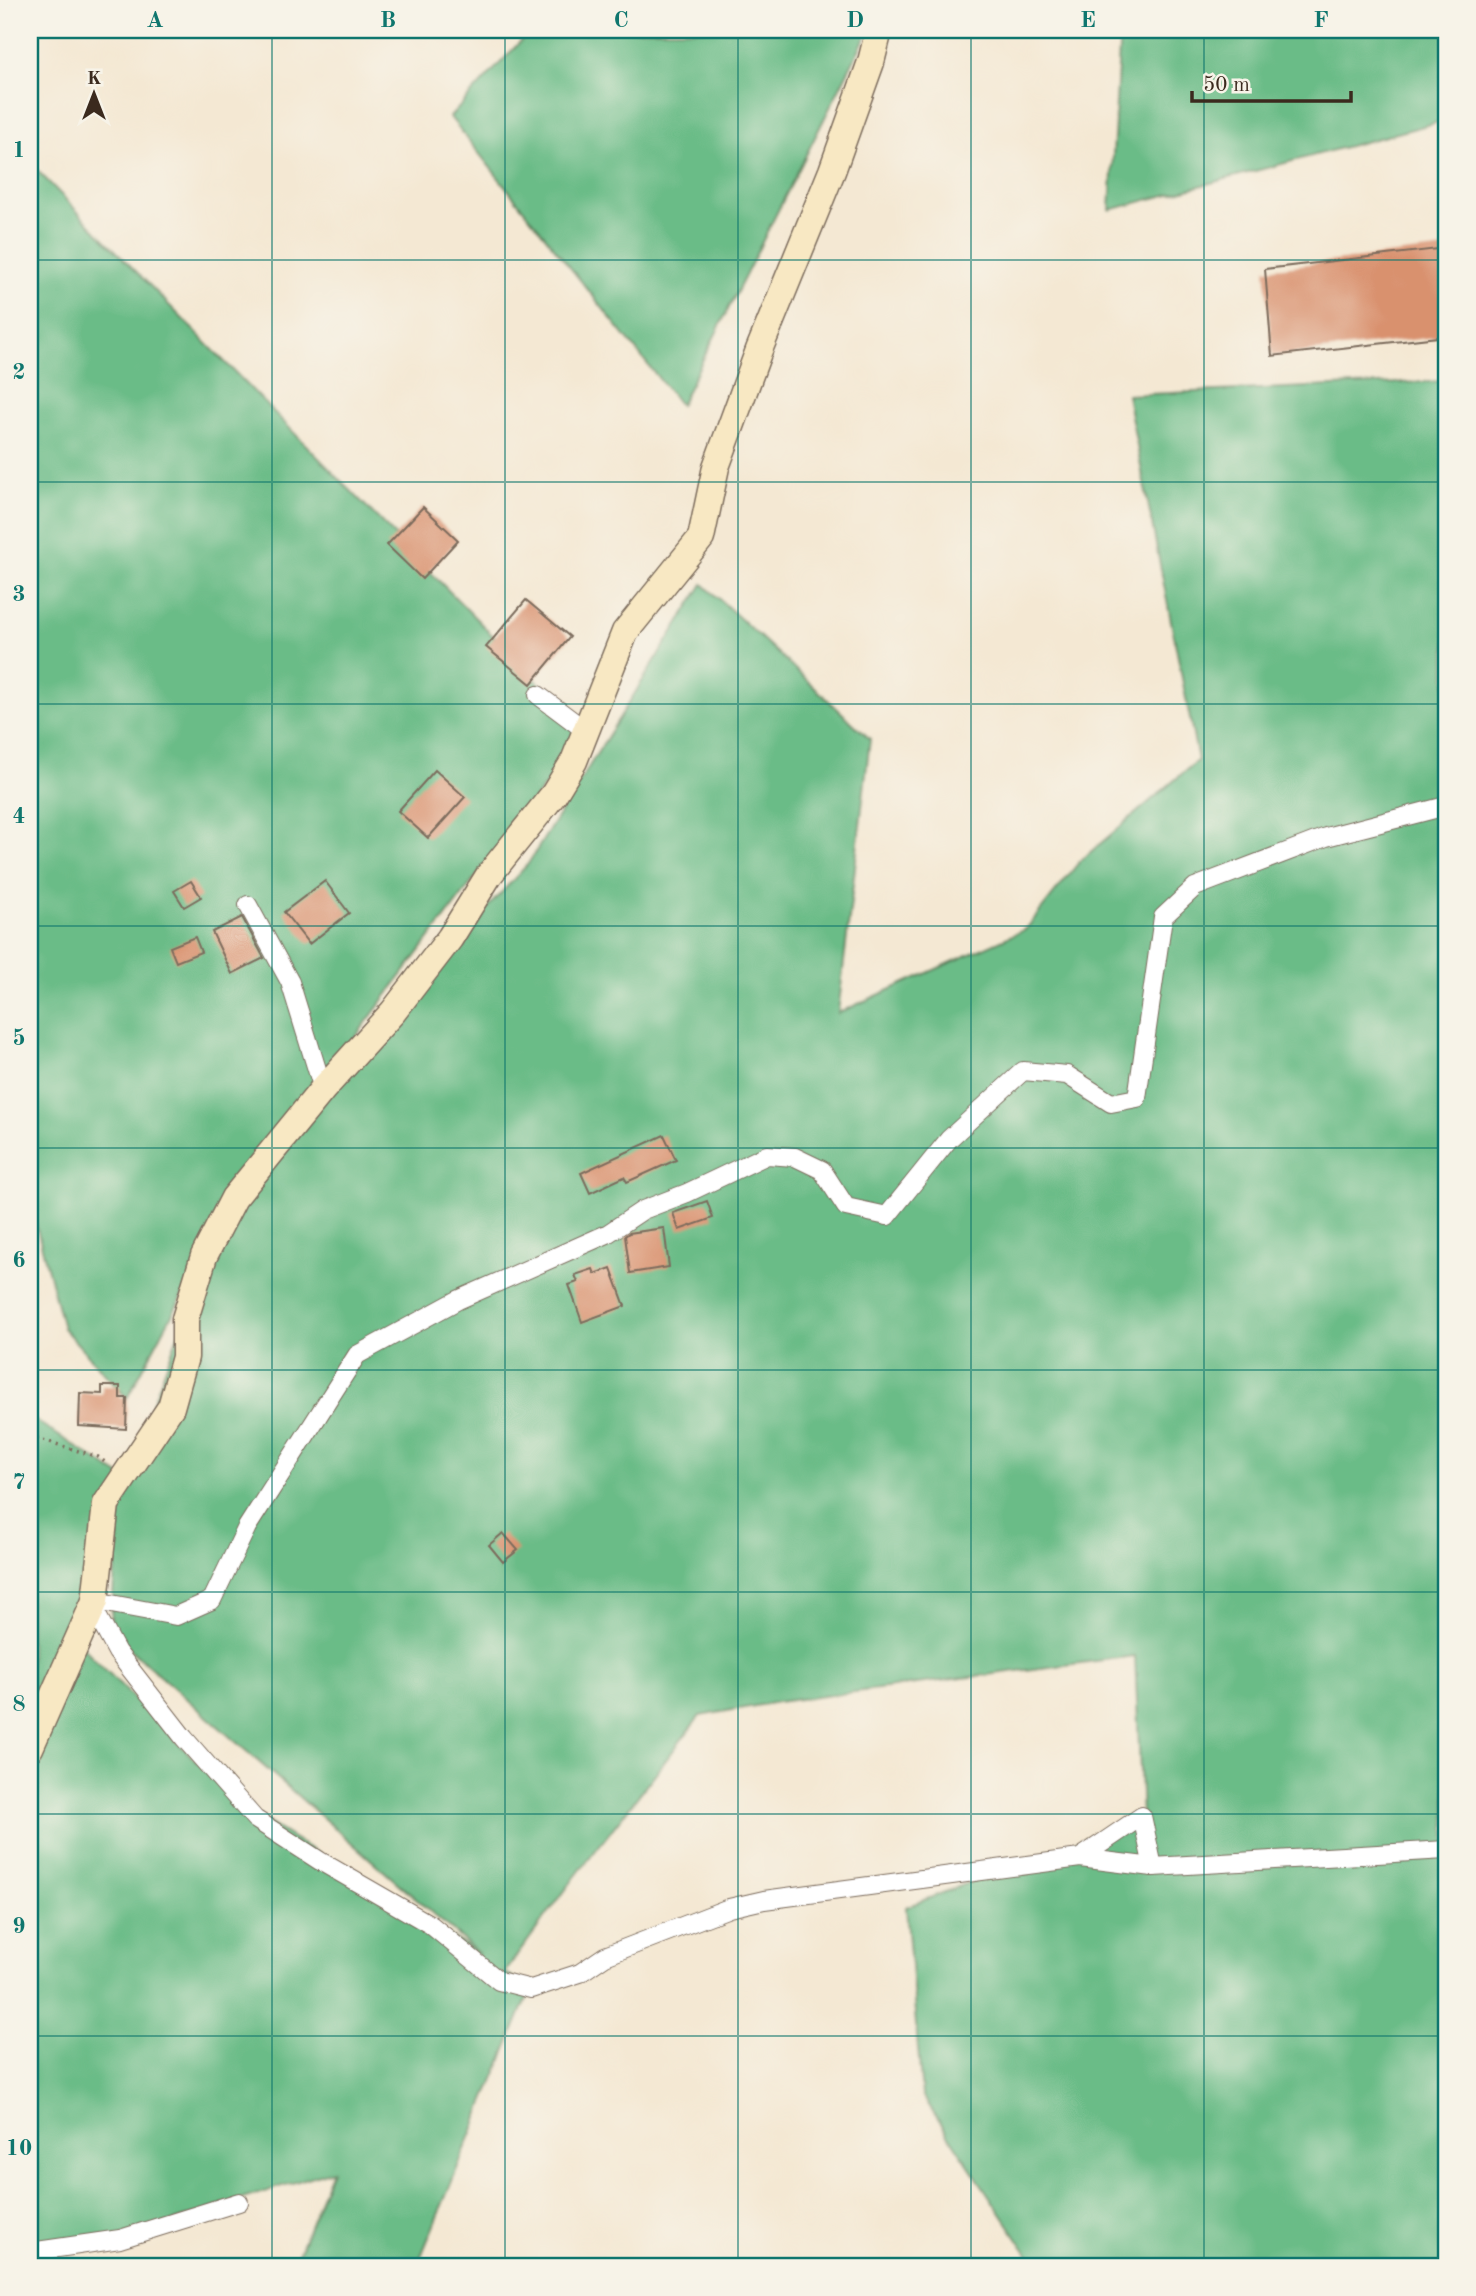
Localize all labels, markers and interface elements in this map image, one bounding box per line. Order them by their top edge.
text: A [146,9,164,32]
text: B [380,9,396,32]
text: C [613,9,629,32]
text: D [846,9,864,32]
text: E [1080,9,1096,32]
text: F [1313,9,1329,32]
north arrow [60,60,130,130]
scale bar [1192,60,1352,104]
text: K [87,70,102,89]
text: 50 m [1203,75,1250,96]
text: 1 [12,139,26,162]
text: 2 [12,361,26,384]
text: 3 [12,583,26,606]
text: 4 [12,805,26,828]
text: 5 [12,1027,26,1050]
text: 6 [12,1249,26,1272]
text: 7 [12,1471,26,1494]
text: 8 [12,1693,26,1716]
text: 9 [12,1915,26,1938]
text: 10 [6,2137,32,2160]

